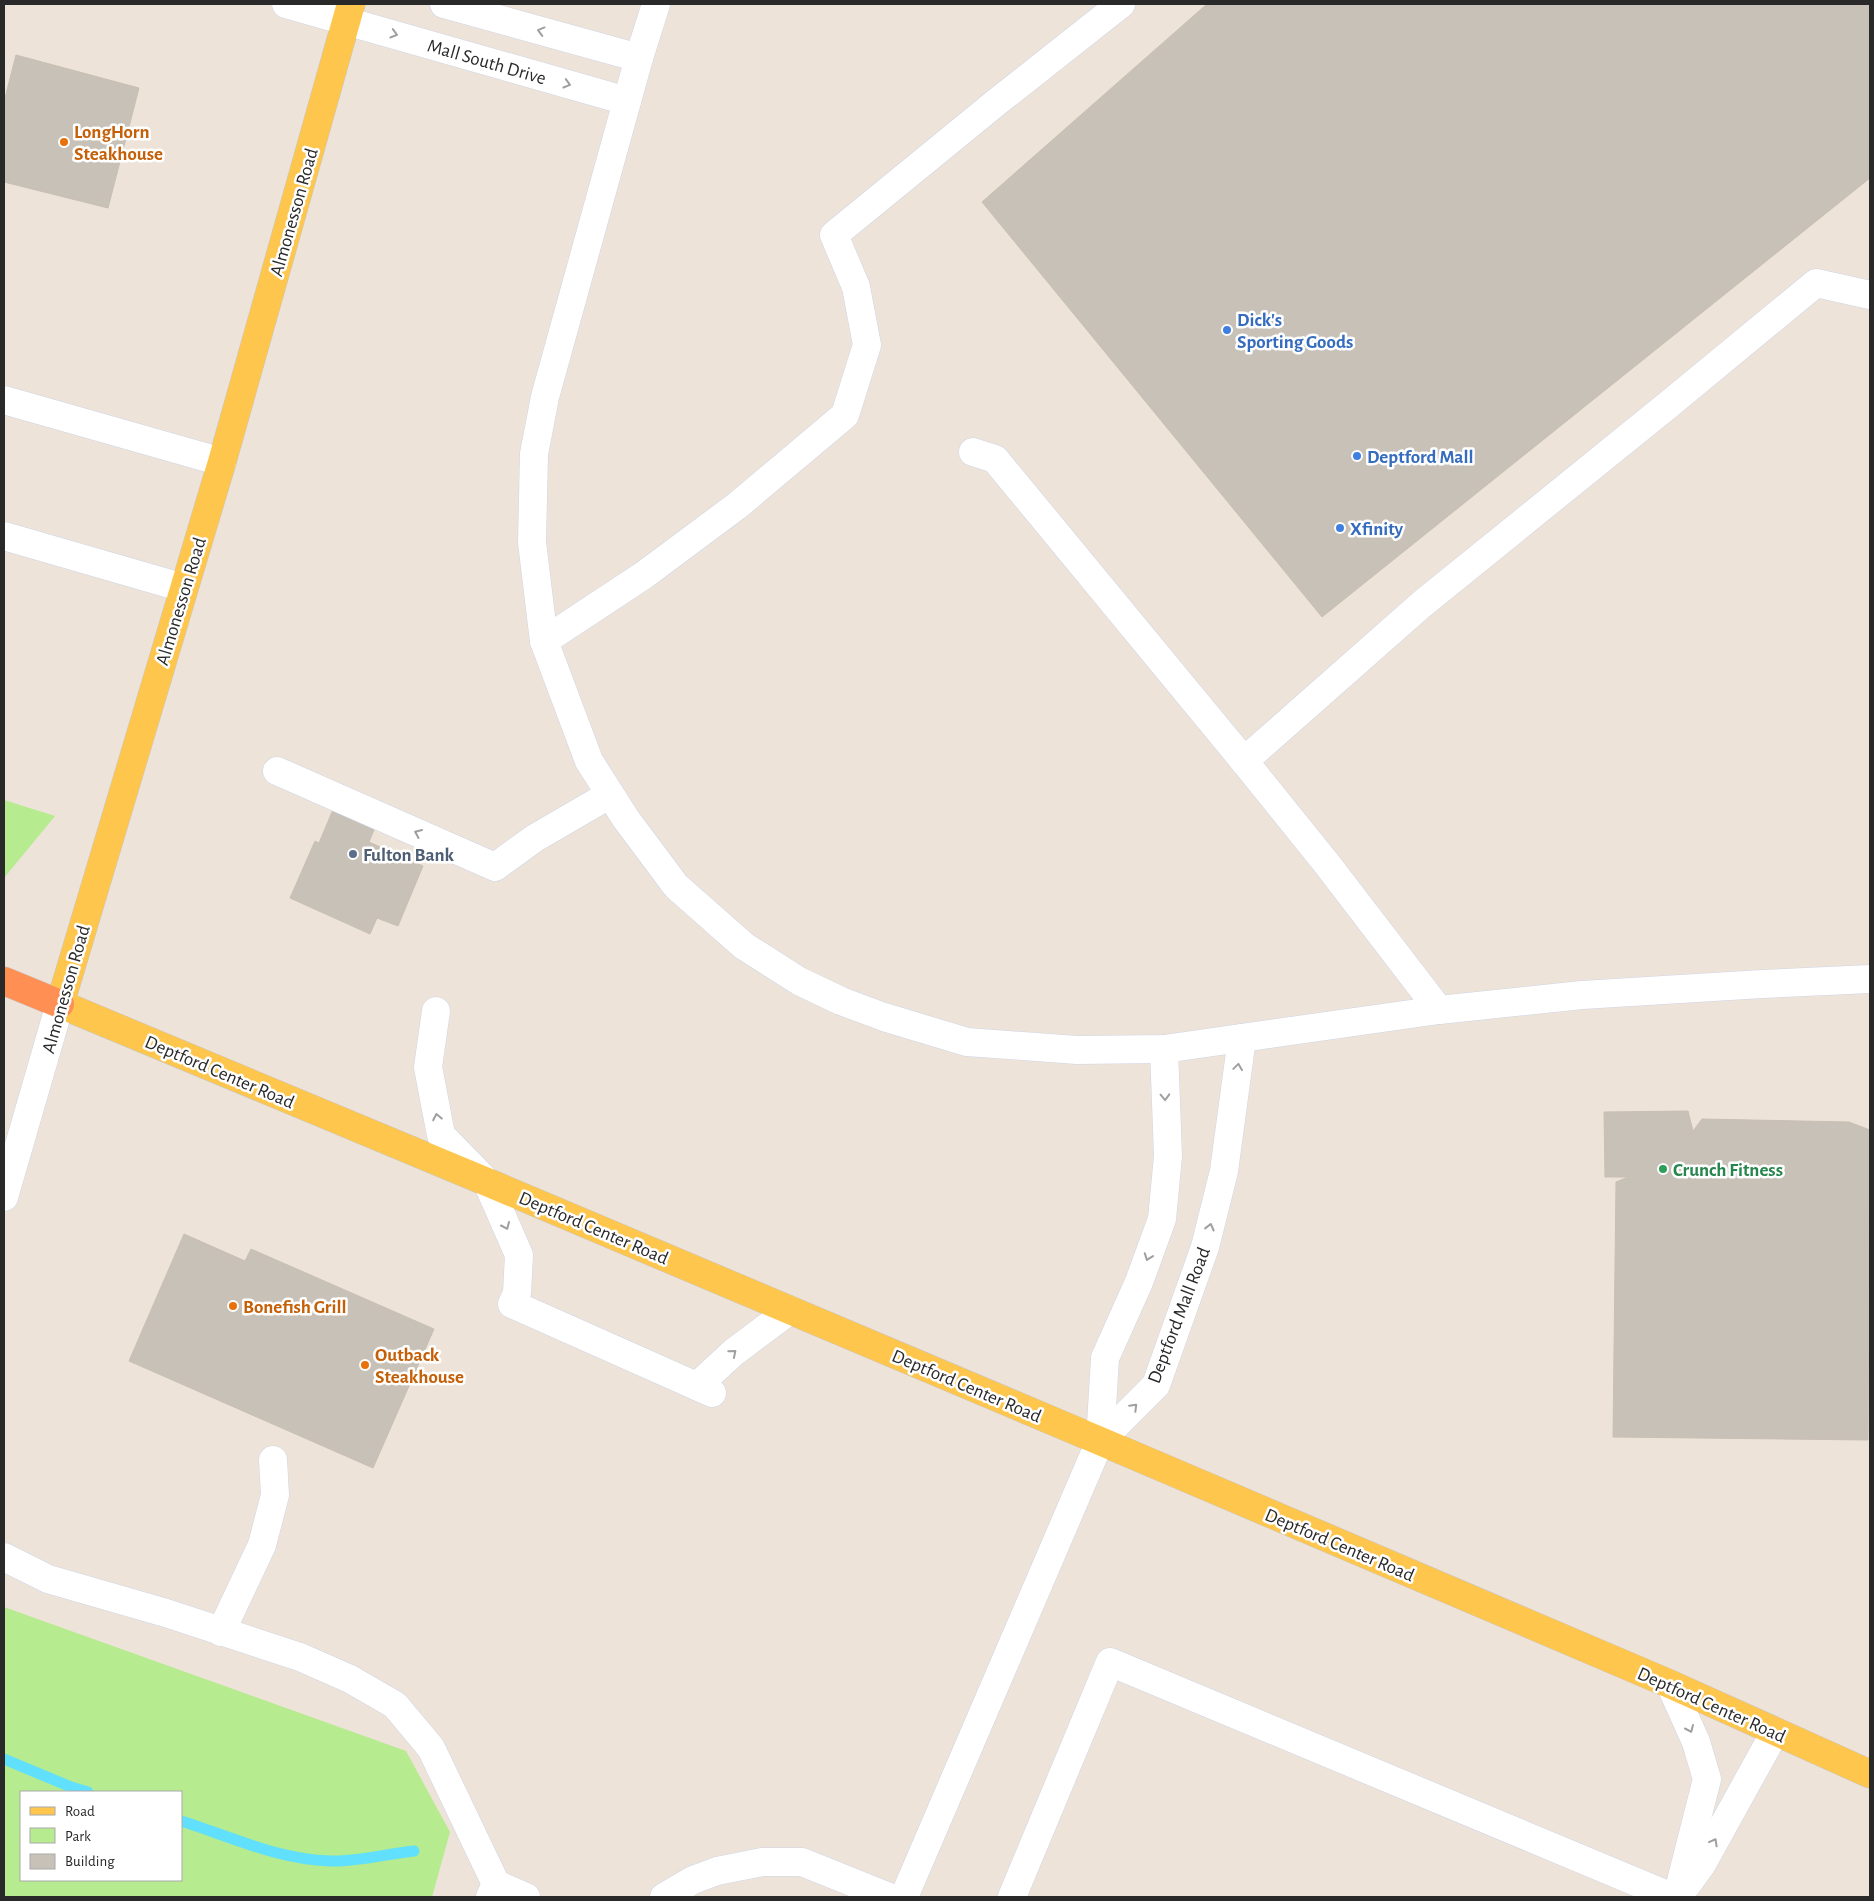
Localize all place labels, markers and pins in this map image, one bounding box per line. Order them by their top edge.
place label: LongHorn Steakhouse [74,123,163,164]
marker: LongHorn Steakhouse [58,136,70,148]
place label: Dick's Sporting Goods [1237,311,1353,352]
marker: Dick's Sporting Goods [1221,324,1233,336]
place label: Deptford Mall [1367,448,1474,467]
marker: Deptford Mall [1351,450,1363,462]
place label: Xfinity [1350,520,1404,539]
marker: Xfinity [1334,522,1346,534]
place label: Fulton Bank [363,846,454,865]
marker: Fulton Bank [347,848,359,860]
place label: Crunch Fitness [1673,1161,1783,1180]
marker: Crunch Fitness [1657,1163,1669,1175]
place label: Bonefish Grill [243,1298,346,1317]
marker: Bonefish Grill [227,1300,239,1312]
place label: Outback Steakhouse [375,1346,464,1387]
marker: Outback Steakhouse [359,1359,371,1371]

